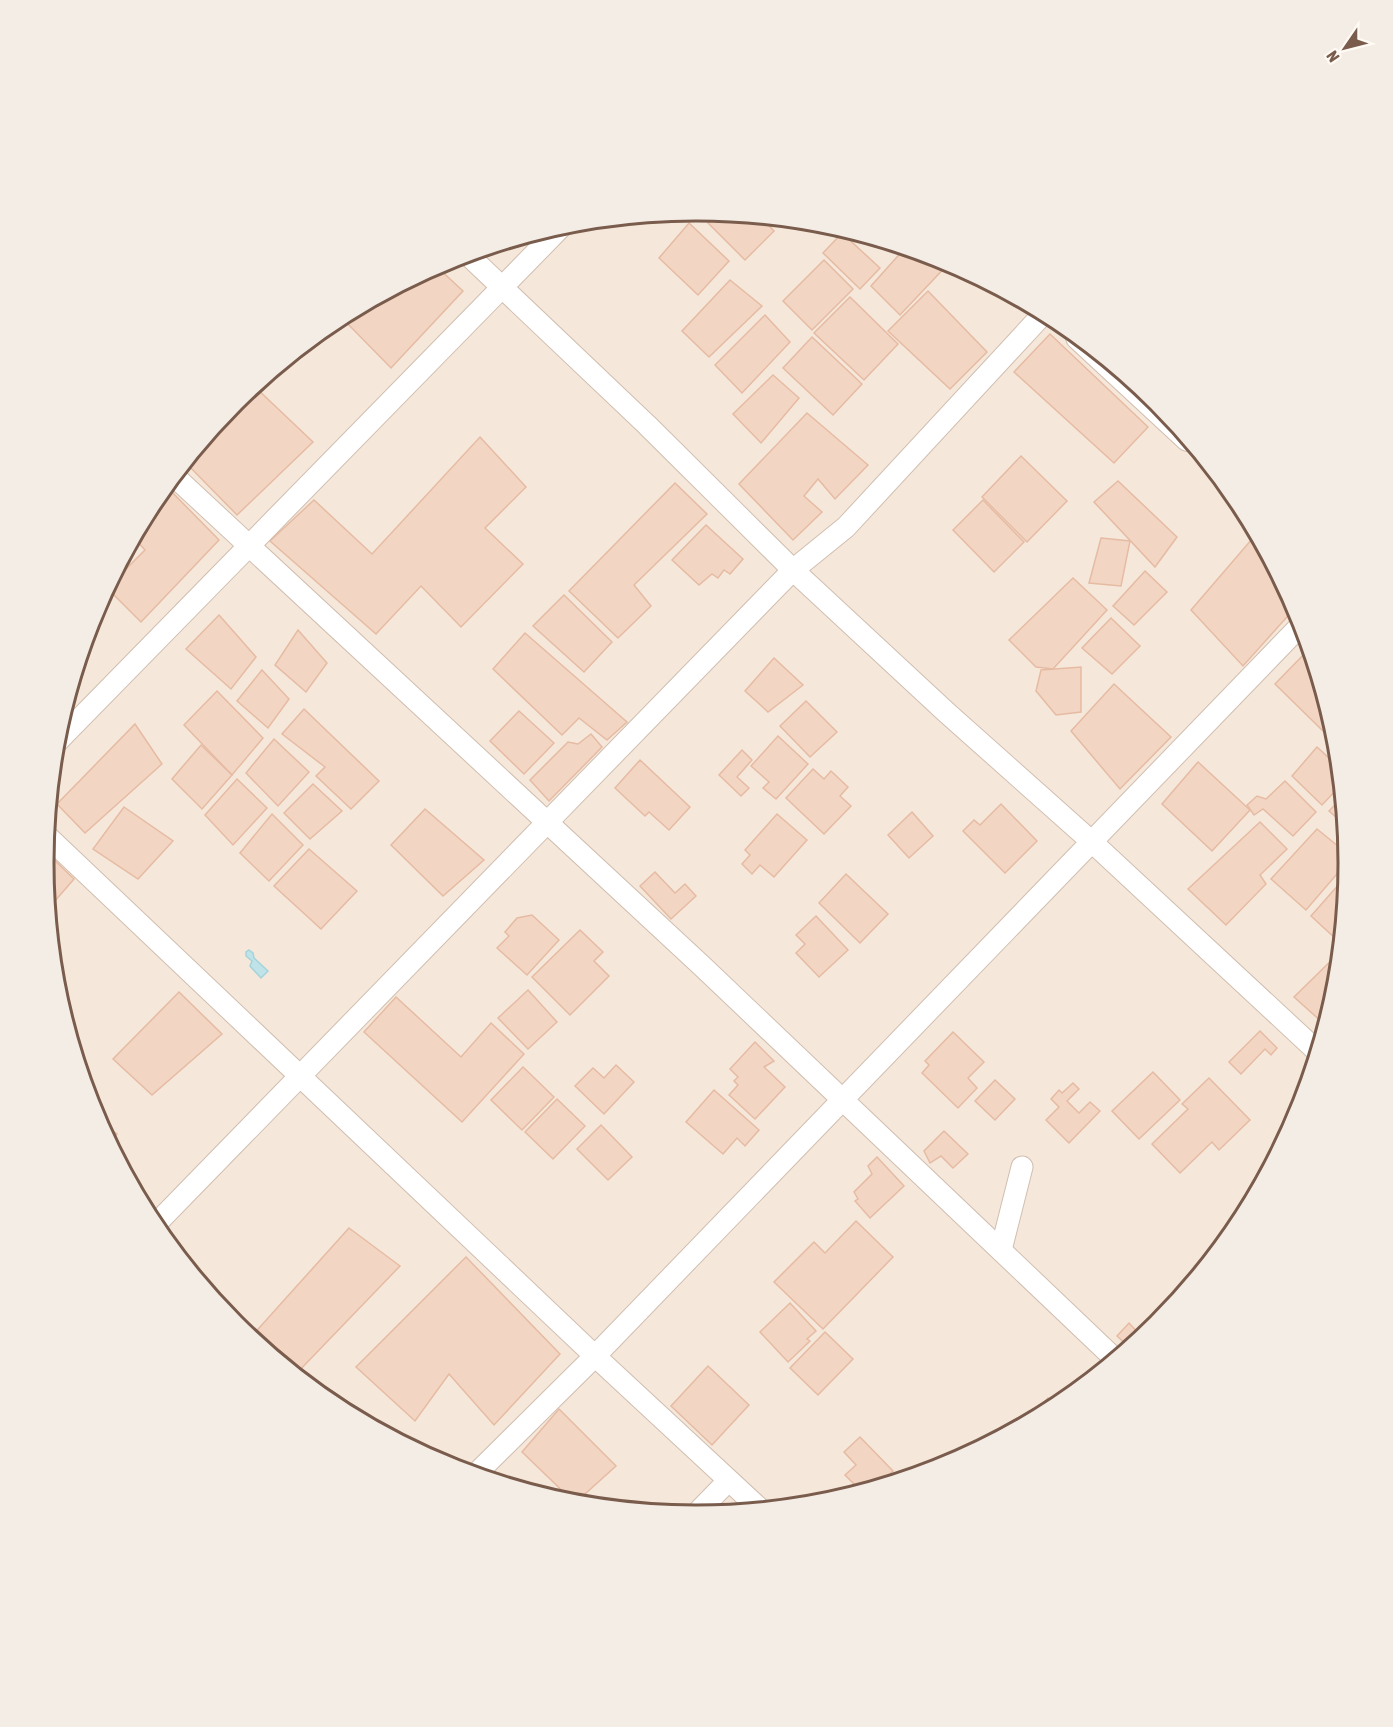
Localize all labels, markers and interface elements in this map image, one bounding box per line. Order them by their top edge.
north arrow [1315,18,1375,78]
text: N [1323,48,1343,66]

